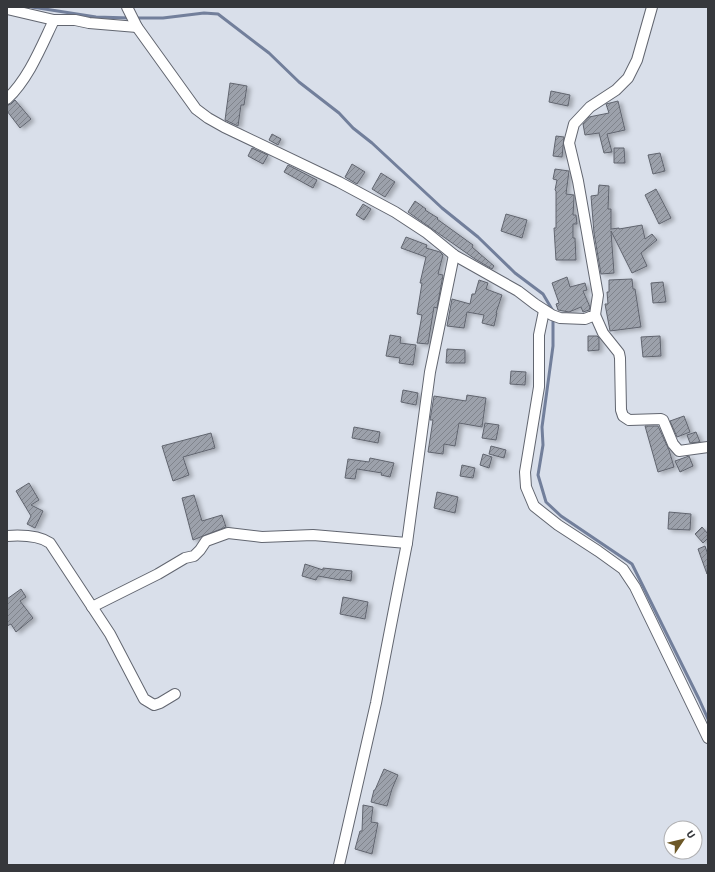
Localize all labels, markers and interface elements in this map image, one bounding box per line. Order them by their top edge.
north arrow [663,820,703,860]
text: U [683,827,699,842]

